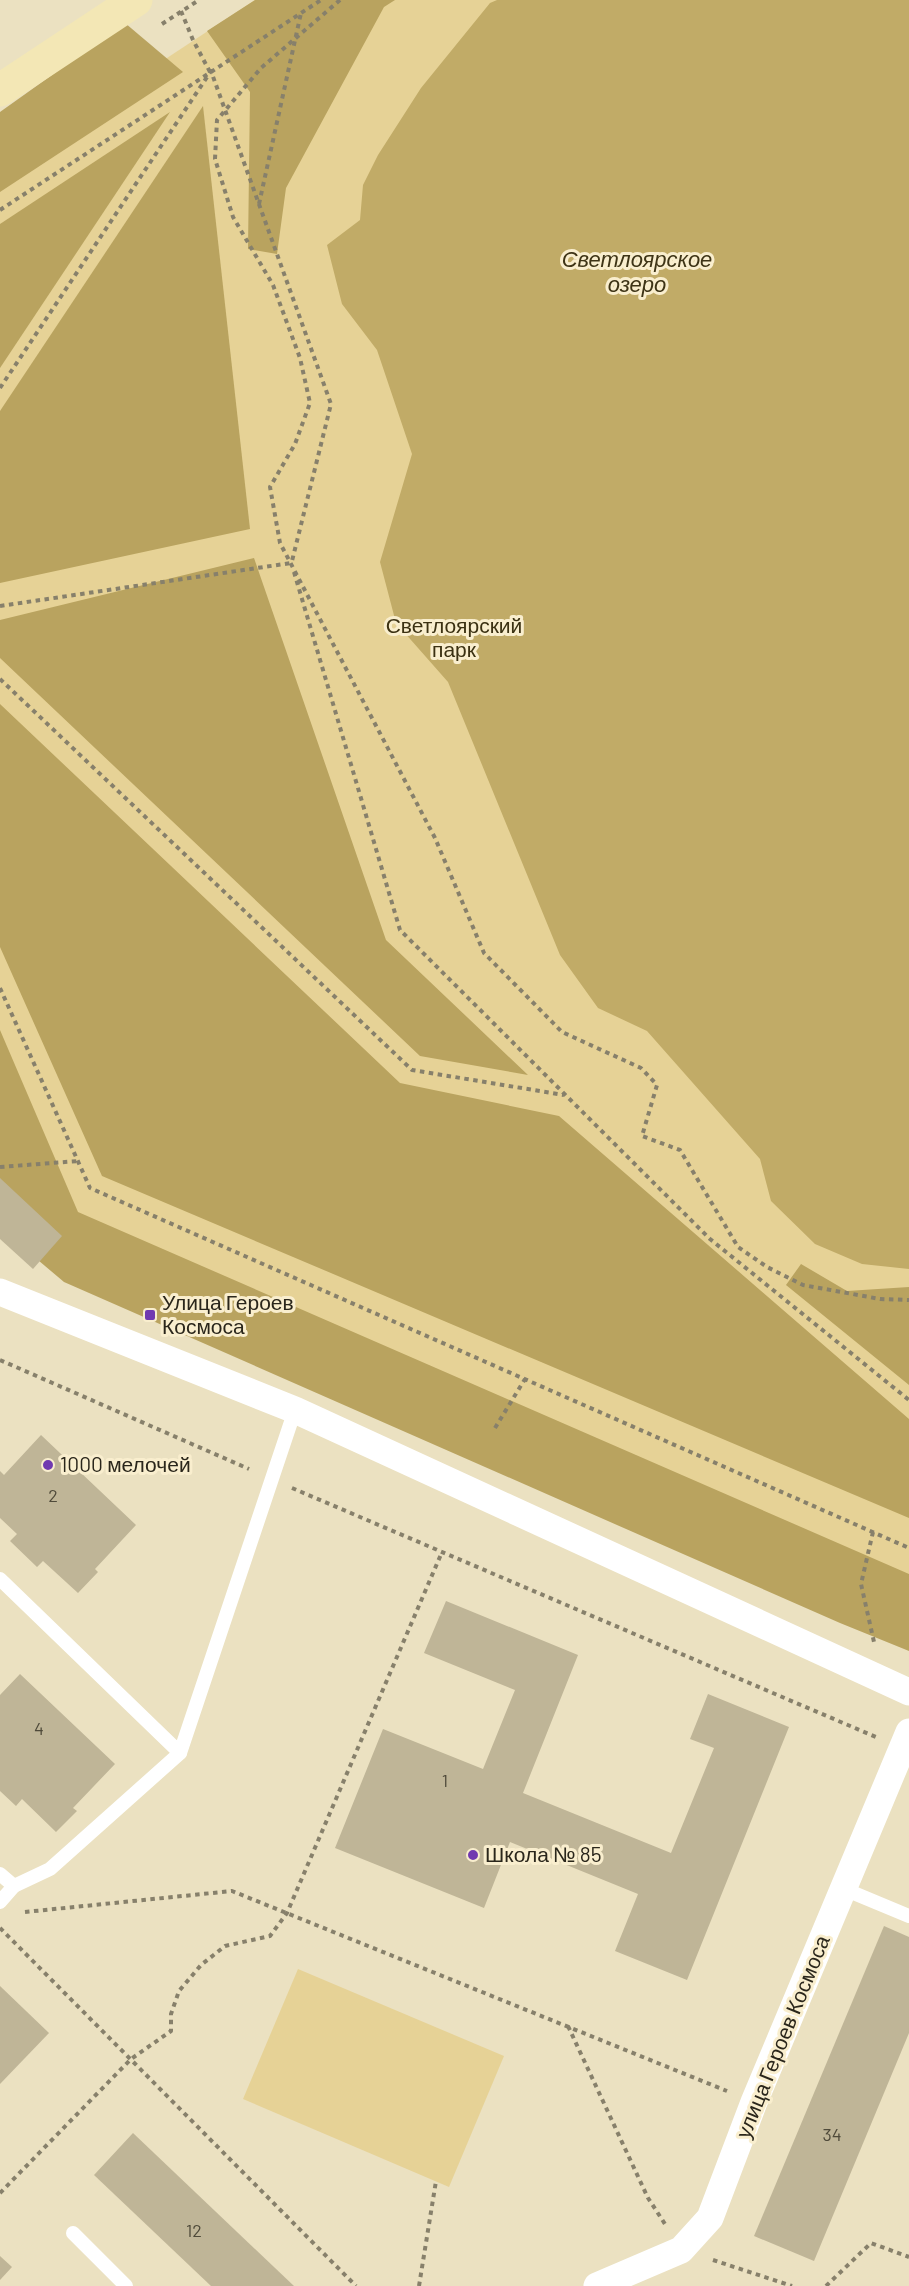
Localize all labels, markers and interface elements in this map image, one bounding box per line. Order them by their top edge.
water label: Светлоярское озеро [562,245,712,297]
park label: Светлоярский парк [386,612,522,661]
place label: Улица Героев Космоса [162,1289,294,1338]
marker: Улица Героев Космоса [143,1308,157,1322]
place label: 1000 мелочей [60,1451,191,1476]
marker: 1000 мелочей [41,1458,55,1472]
house number: 2 [48,1484,58,1506]
house number: 4 [34,1717,44,1739]
house number: 1 [442,1769,448,1791]
place label: Школа № 85 [485,1841,601,1866]
marker: Школа № 85 [466,1848,480,1862]
street label: улица Героев Космоса [729,1931,834,2142]
house number: 34 [822,2123,842,2145]
house number: 12 [186,2219,202,2241]

